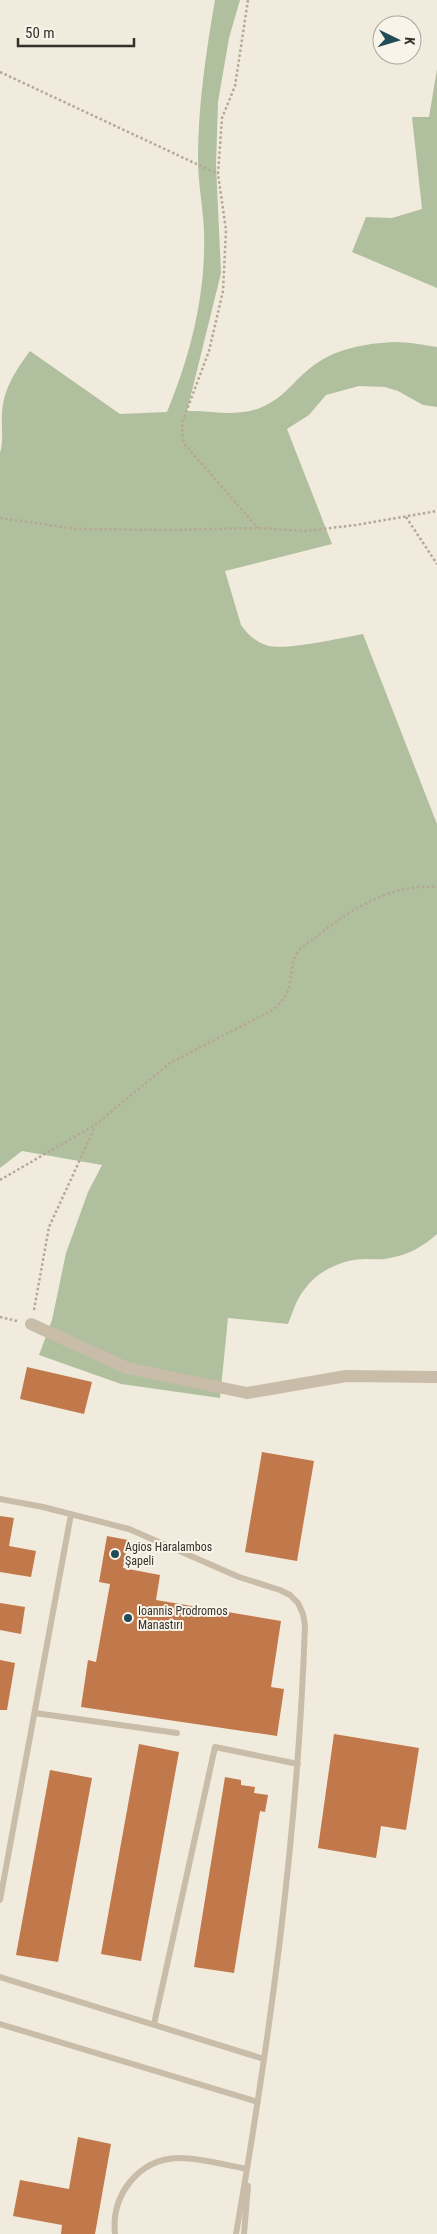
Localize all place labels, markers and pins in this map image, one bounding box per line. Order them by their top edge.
place label: Agios Haralambos Şapeli [125,1540,212,1568]
marker: Agios Haralambos Şapeli [109,1548,121,1560]
place label: Ioannis Prodromos Manastırı [138,1604,228,1632]
marker: Ioannis Prodromos Manastırı [122,1612,134,1624]

